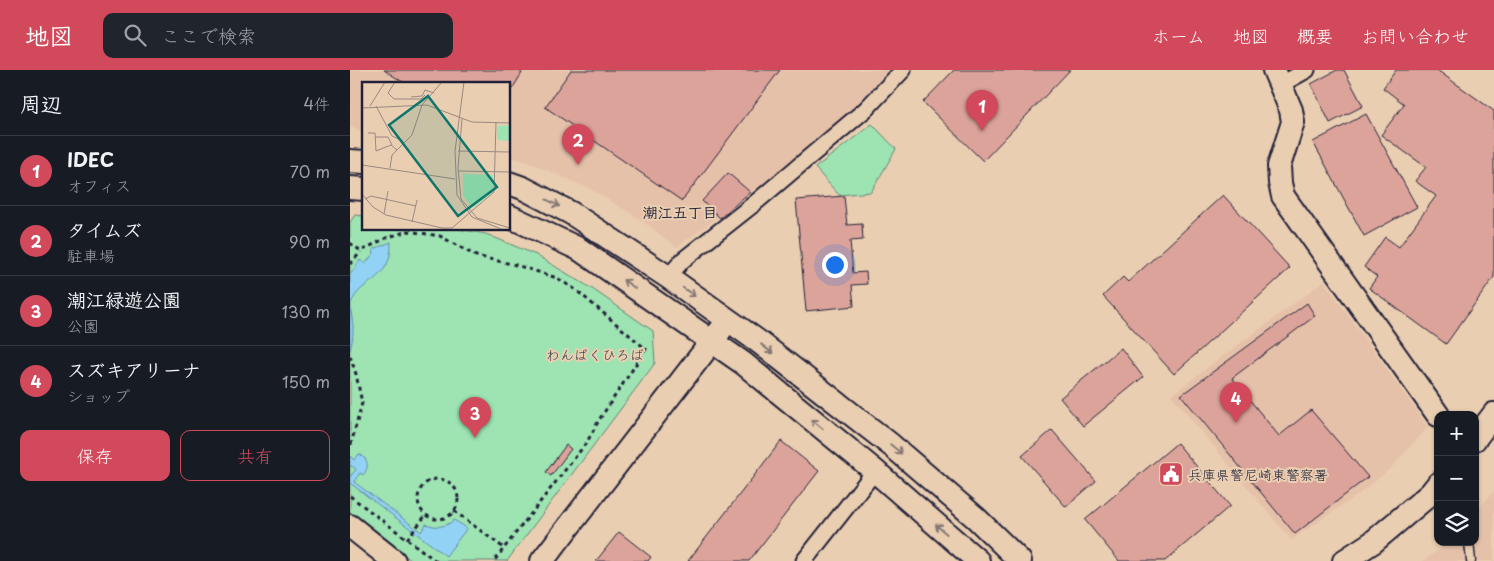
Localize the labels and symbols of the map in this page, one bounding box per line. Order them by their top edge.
inset map [362,82,510,230]
pin: 1 [966,90,998,131]
pin: 2 [562,124,594,165]
one-way arrow [545,199,560,208]
district label: 潮江五丁目 [642,200,718,223]
your location [822,252,848,278]
one-way arrow [622,279,636,289]
one-way arrow [682,287,696,297]
park label: わんぱくひろば [546,344,644,365]
one-way arrow [760,344,773,355]
pin: 4 [1220,382,1252,423]
pin: 3 [459,397,491,438]
one-way arrow [811,418,824,429]
one-way arrow [889,443,902,454]
public building icon: 兵庫県警尼崎東警察署 [1158,461,1184,487]
place label: 兵庫県警尼崎東警察署 [1188,464,1328,485]
one-way arrow [935,523,948,535]

